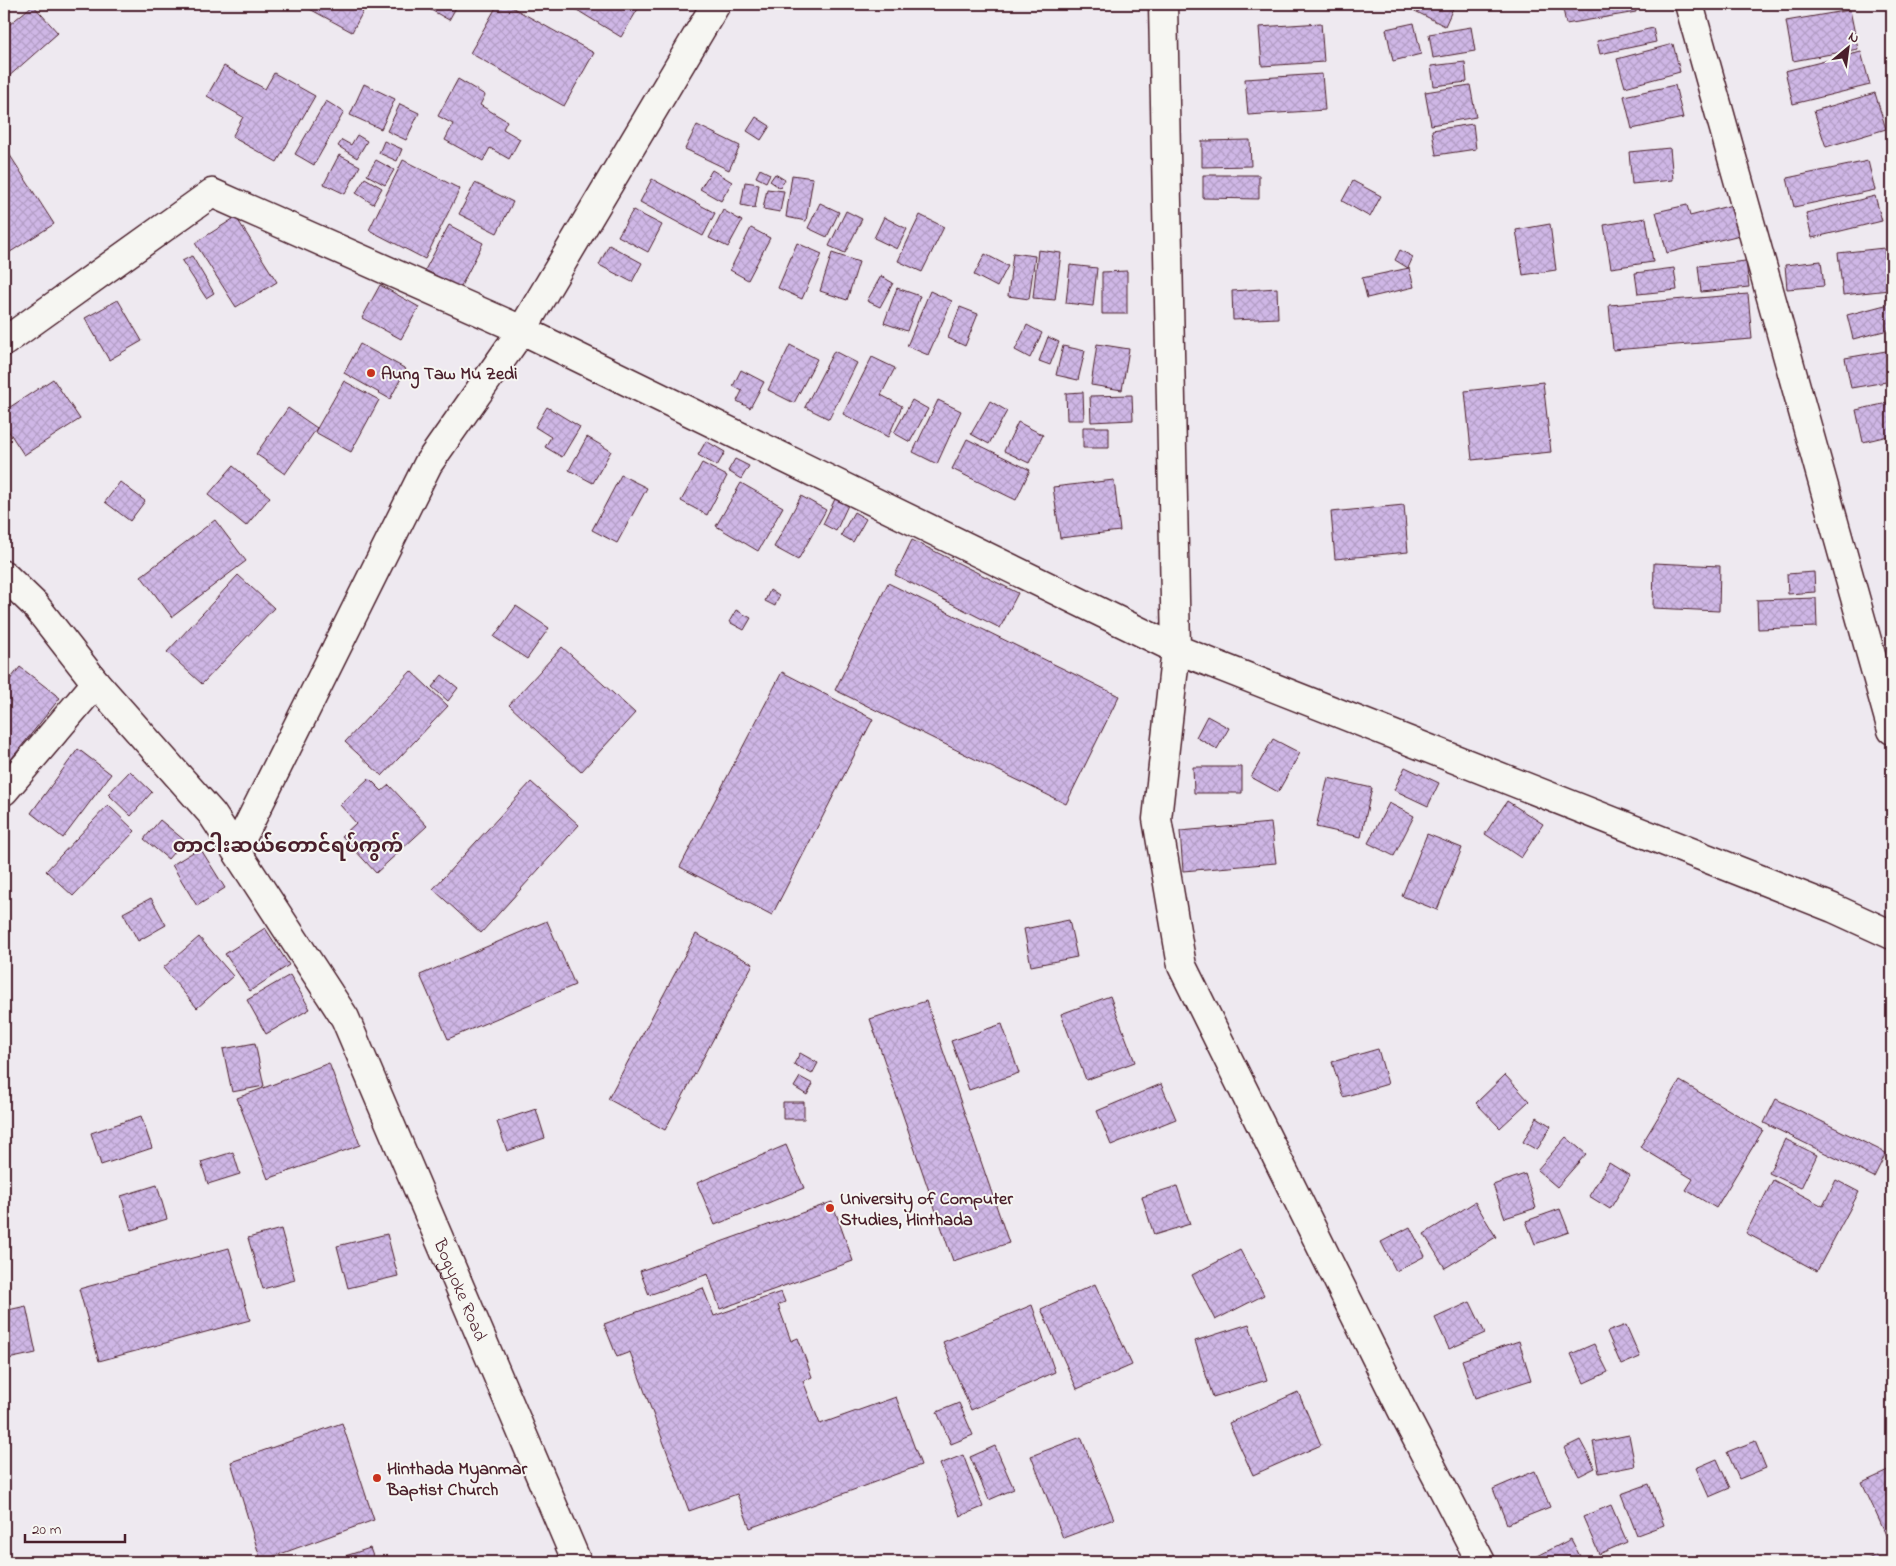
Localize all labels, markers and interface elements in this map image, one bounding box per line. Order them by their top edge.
north arrow [1824,22,1874,72]
text: N [1844,26,1863,49]
place label: Aung Taw Mu Zedi [381,362,517,389]
marker: Aung Taw Mu Zedi [365,367,377,379]
district label: တာငါးဆယ်တောင်ရပ်ကွက် [173,832,403,862]
place label: University of Computer Studies, Hinthada [840,1187,1013,1234]
marker: University of Computer Studies, Hinthada [824,1202,836,1214]
street label: Bogyoke Road [425,1234,492,1346]
place label: Hinthada Myanmar Baptist Church [386,1457,527,1504]
marker: Hinthada Myanmar Baptist Church [371,1472,383,1484]
scale bar [25,1511,125,1543]
text: 20 m [32,1519,62,1541]

